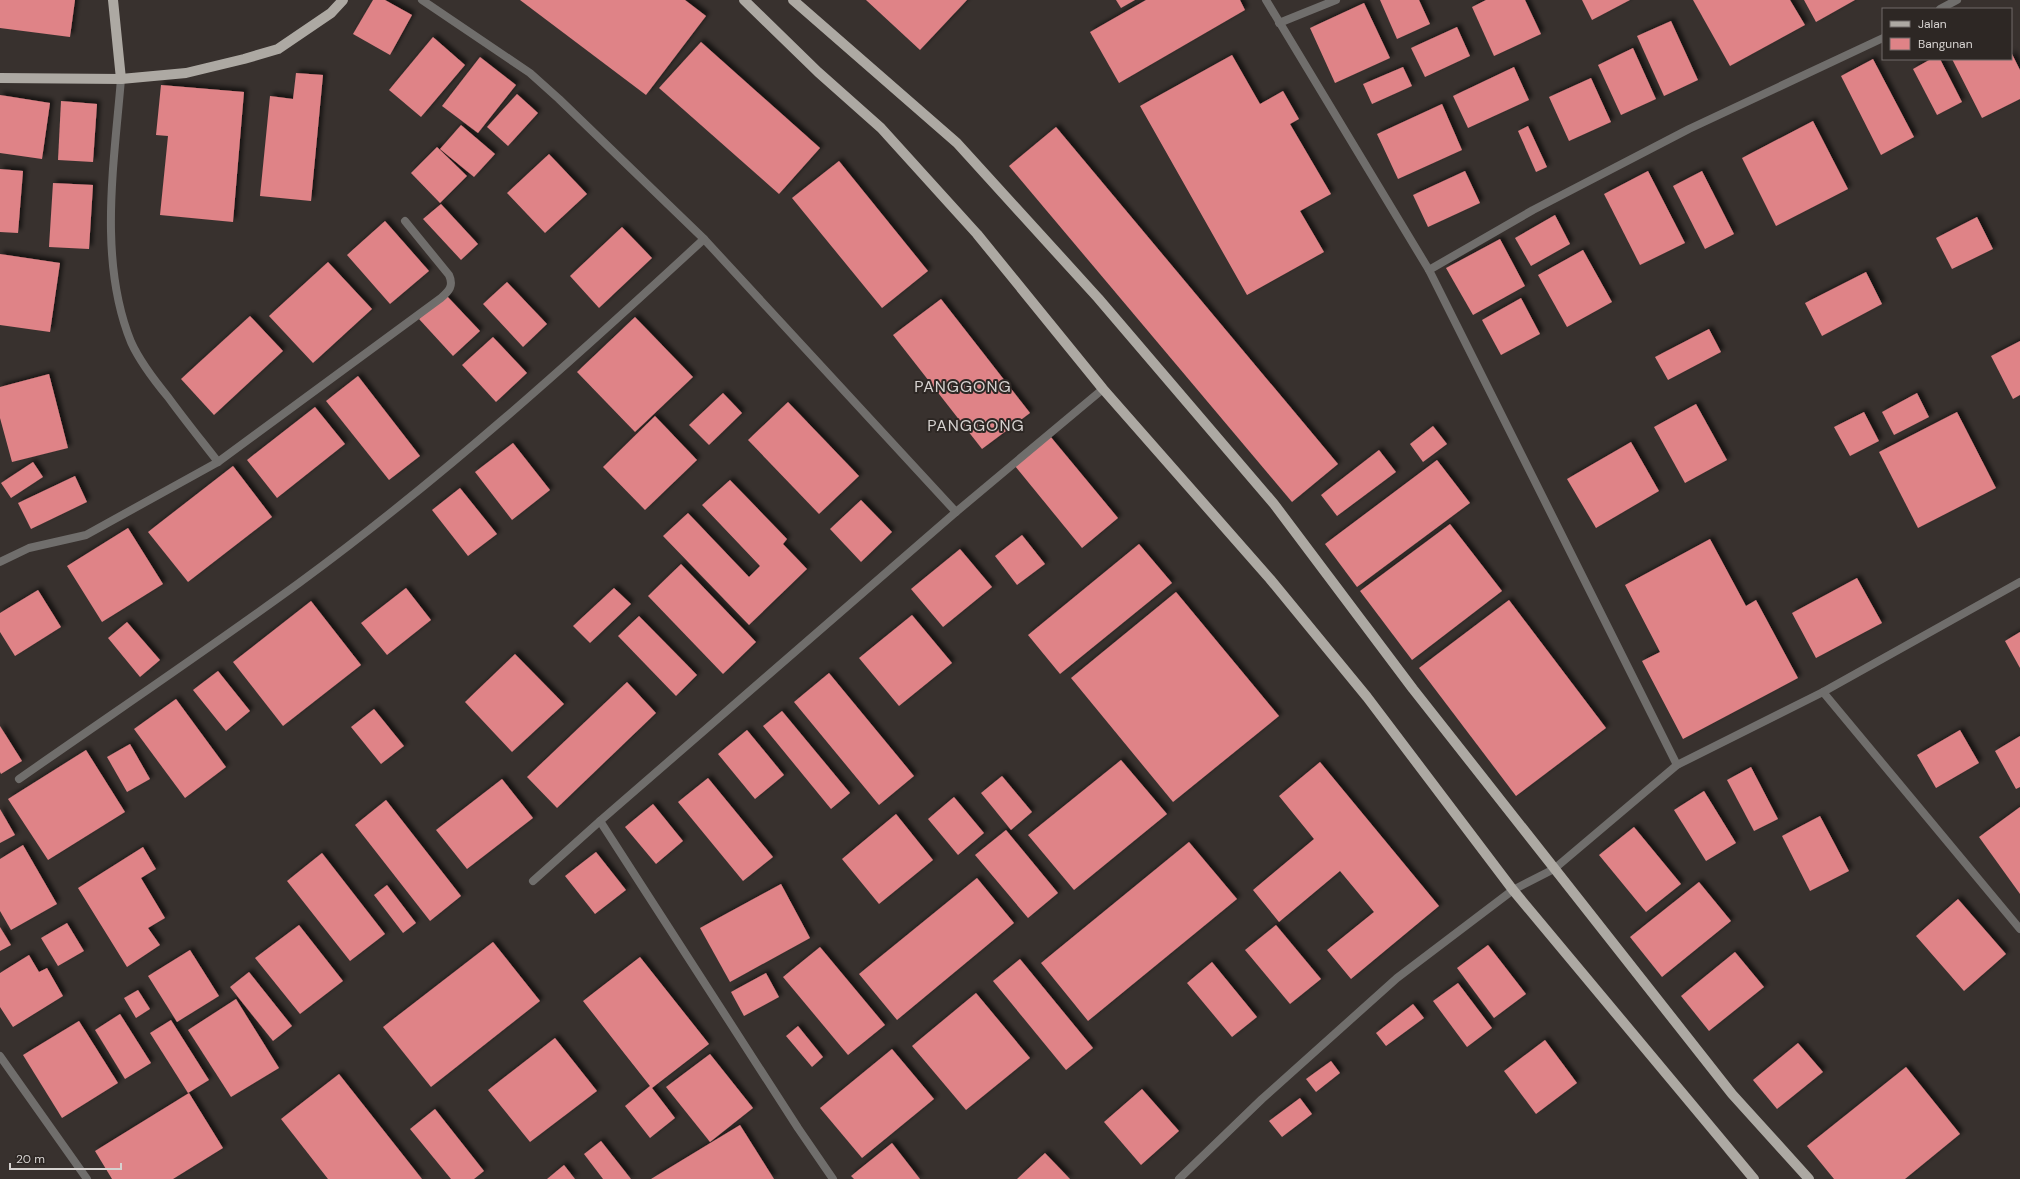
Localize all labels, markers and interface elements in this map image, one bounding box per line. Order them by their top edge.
legend [1882,8,2012,60]
text: Jalan [1918,16,1947,32]
text: Bangunan [1918,36,1973,52]
district label: PANGGONG [914,376,1012,397]
district label: PANGGONG [927,415,1025,436]
scale bar [10,1145,121,1171]
text: 20 m [16,1151,45,1167]

